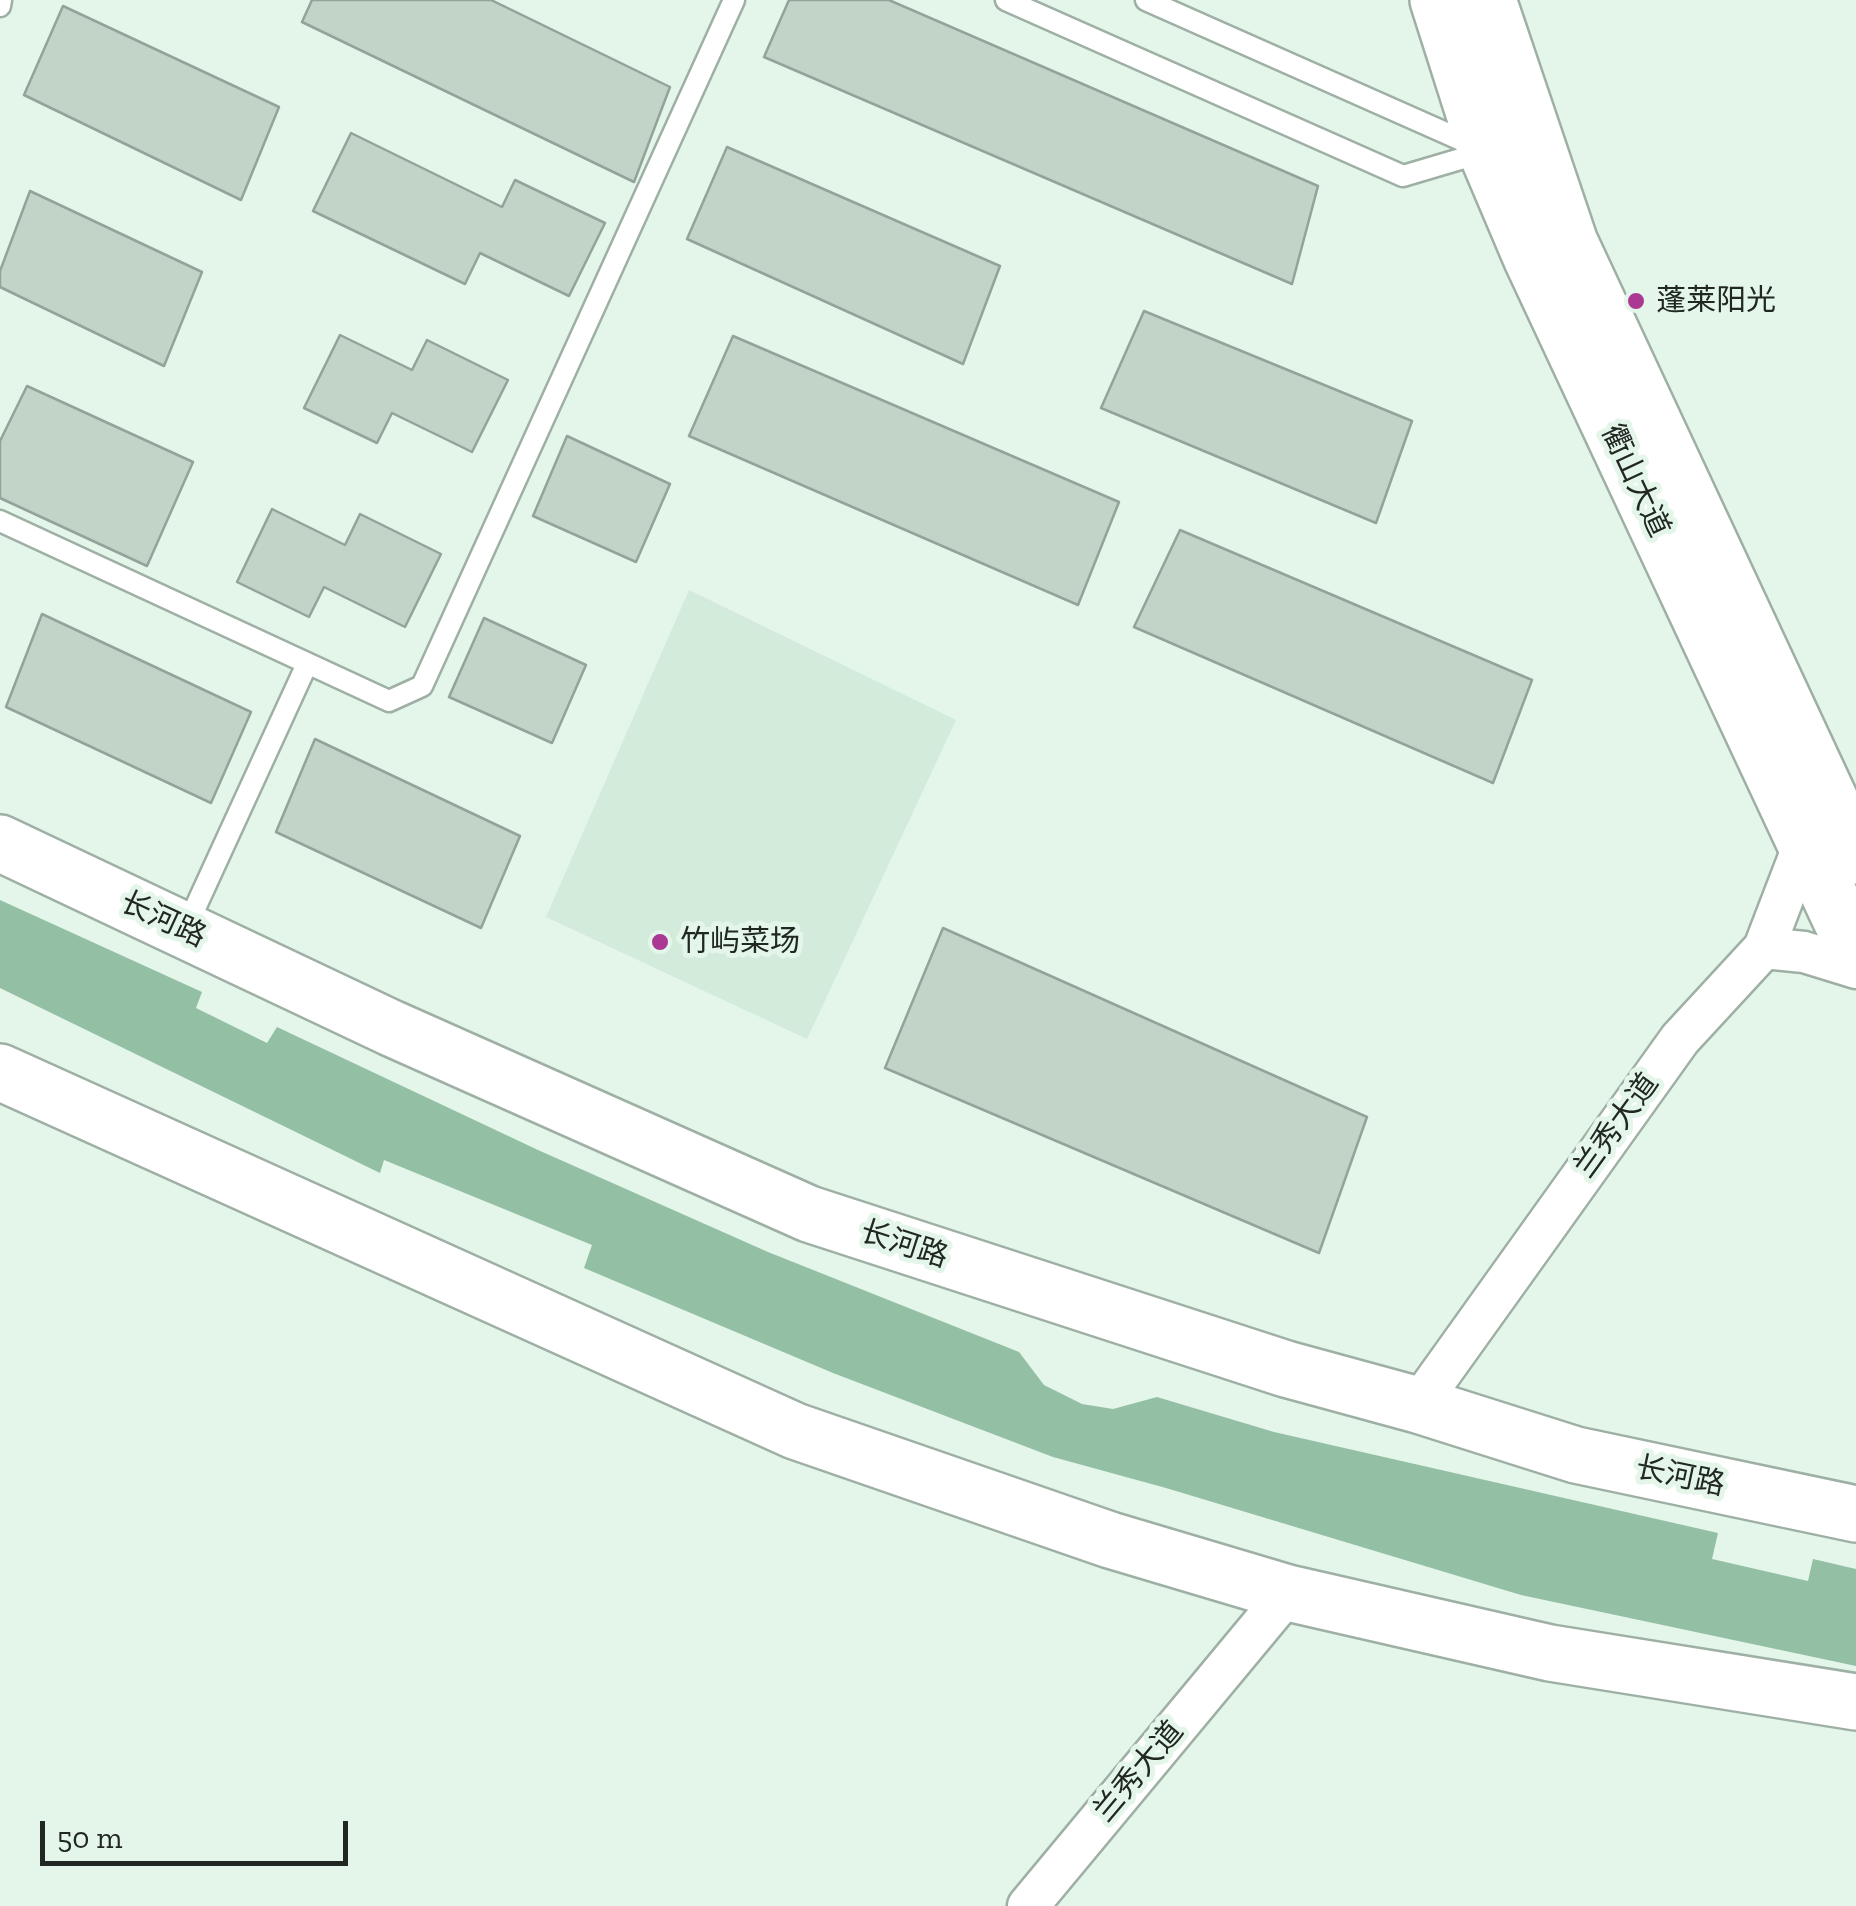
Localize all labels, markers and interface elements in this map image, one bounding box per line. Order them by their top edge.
place label: 蓬莱阳光 [1656,283,1776,319]
marker: 蓬莱阳光 [1625,290,1647,312]
street label: 衢山大道 [1593,419,1677,543]
street label: 长河路 [115,885,211,955]
place label: 竹屿菜场 [680,924,800,960]
marker: 竹屿菜场 [649,931,671,953]
street label: 兰秀大道 [1567,1067,1667,1185]
street label: 长河路 [856,1214,952,1276]
street label: 长河路 [1632,1450,1728,1504]
street label: 兰秀大道 [1087,1714,1191,1830]
scale bar [45,1801,352,1863]
text: 50 m [57,1820,122,1856]

